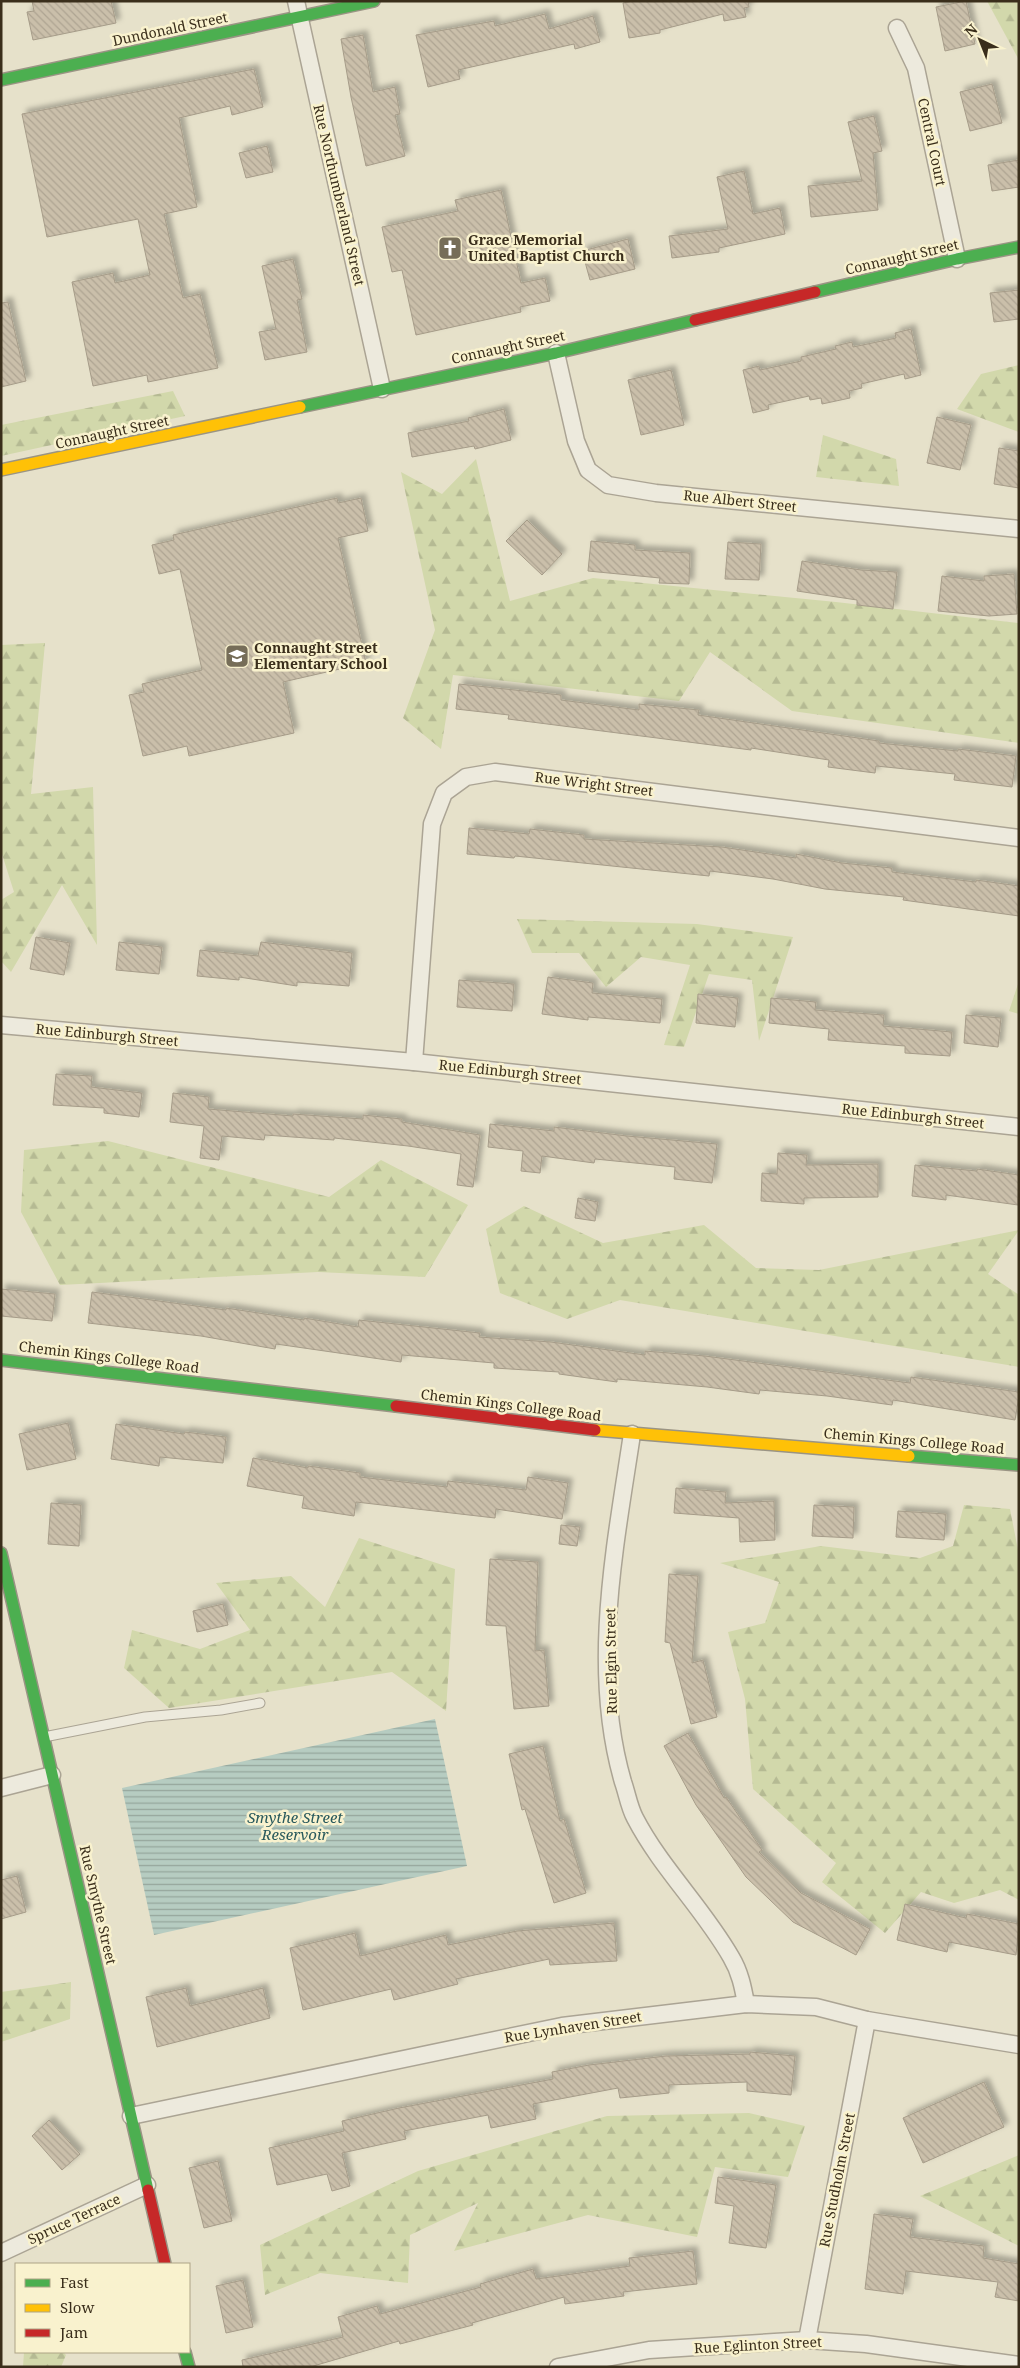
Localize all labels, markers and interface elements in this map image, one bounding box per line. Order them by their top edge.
street label: Dundonald Street [111,7,229,50]
north arrow [955,15,1005,65]
text: N [960,19,981,41]
street label: Central Court [914,96,951,188]
street label: Rue Northumberland Street [309,102,370,288]
place label: Grace Memorial United Baptist Church [468,230,625,265]
street label: Connaught Street [843,234,960,279]
church icon: Grace Memorial United Baptist Church [437,235,463,261]
street label: Connaught Street [449,325,566,368]
street label: Connaught Street [53,410,170,453]
street label: Rue Albert Street [683,485,798,516]
place label: Connaught Street Elementary School [254,638,387,673]
school or university icon: Connaught Street Elementary School [224,643,250,669]
street label: Rue Wright Street [534,767,654,800]
street label: Rue Edinburgh Street [35,1019,179,1050]
street label: Rue Edinburgh Street [438,1055,582,1088]
street label: Rue Edinburgh Street [841,1099,985,1132]
street label: Chemin Kings College Road [18,1336,201,1377]
street label: Chemin Kings College Road [420,1384,603,1425]
street label: Chemin Kings College Road [823,1423,1006,1458]
street label: Rue Elgin Street [600,1608,621,1714]
water label: Smythe Street Reservoir [247,1807,343,1844]
street label: Rue Smythe Street [76,1843,121,1966]
street label: Rue Lynhaven Street [503,2006,643,2047]
street label: Rue Studholm Street [814,2111,859,2249]
street label: Spruce Terrace [24,2189,123,2248]
legend [15,2263,190,2353]
text: Fast [60,2272,89,2292]
text: Slow [60,2297,94,2317]
text: Jam [59,2322,88,2342]
street label: Rue Eglinton Street [694,2332,822,2357]

